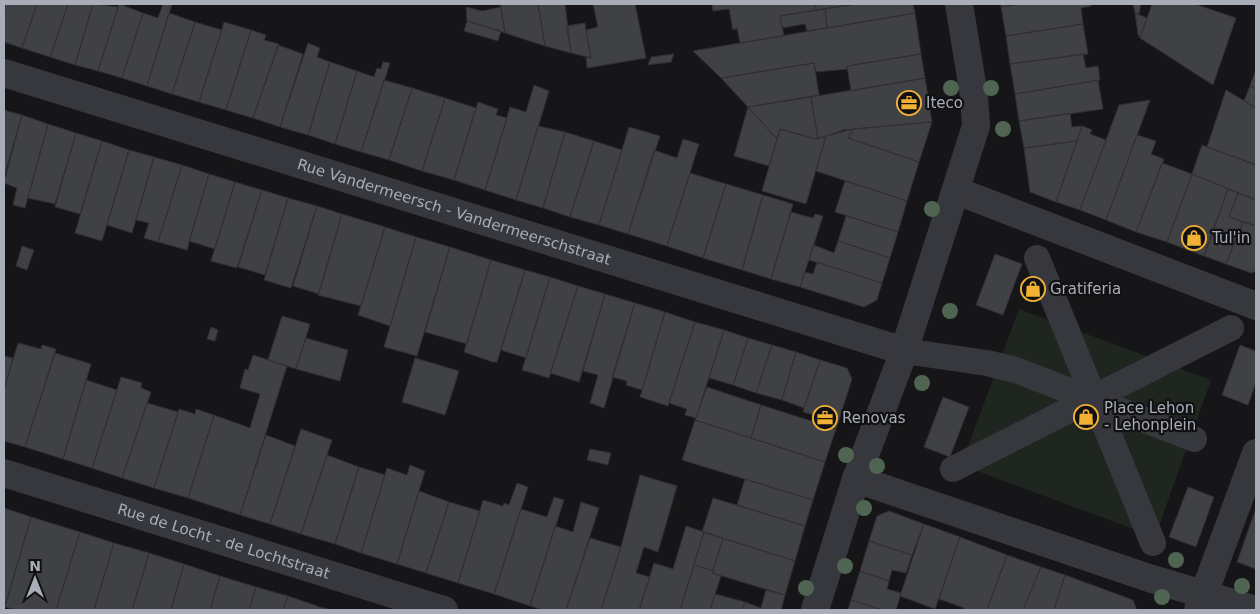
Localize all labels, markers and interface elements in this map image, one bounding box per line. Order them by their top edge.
office icon: Iteco [896,90,922,116]
place label: Iteco [926,94,963,112]
street label: Rue Vandermeersch - Vandermeerschstraat [295,155,613,269]
shop icon: Tul'in [1181,225,1207,251]
place label: Tul'in [1211,229,1250,247]
shop icon: Gratiferia [1020,276,1046,302]
place label: Gratiferia [1050,280,1121,298]
place label: Place Lehon - Lehonplein [1104,399,1196,434]
shop icon: Place Lehon - Lehonplein [1073,404,1099,430]
office icon: Renovas [812,405,838,431]
place label: Renovas [842,409,906,427]
street label: Rue de Locht - de Lochtstraat [115,500,332,583]
north arrow [10,554,60,604]
text: N [29,558,41,574]

